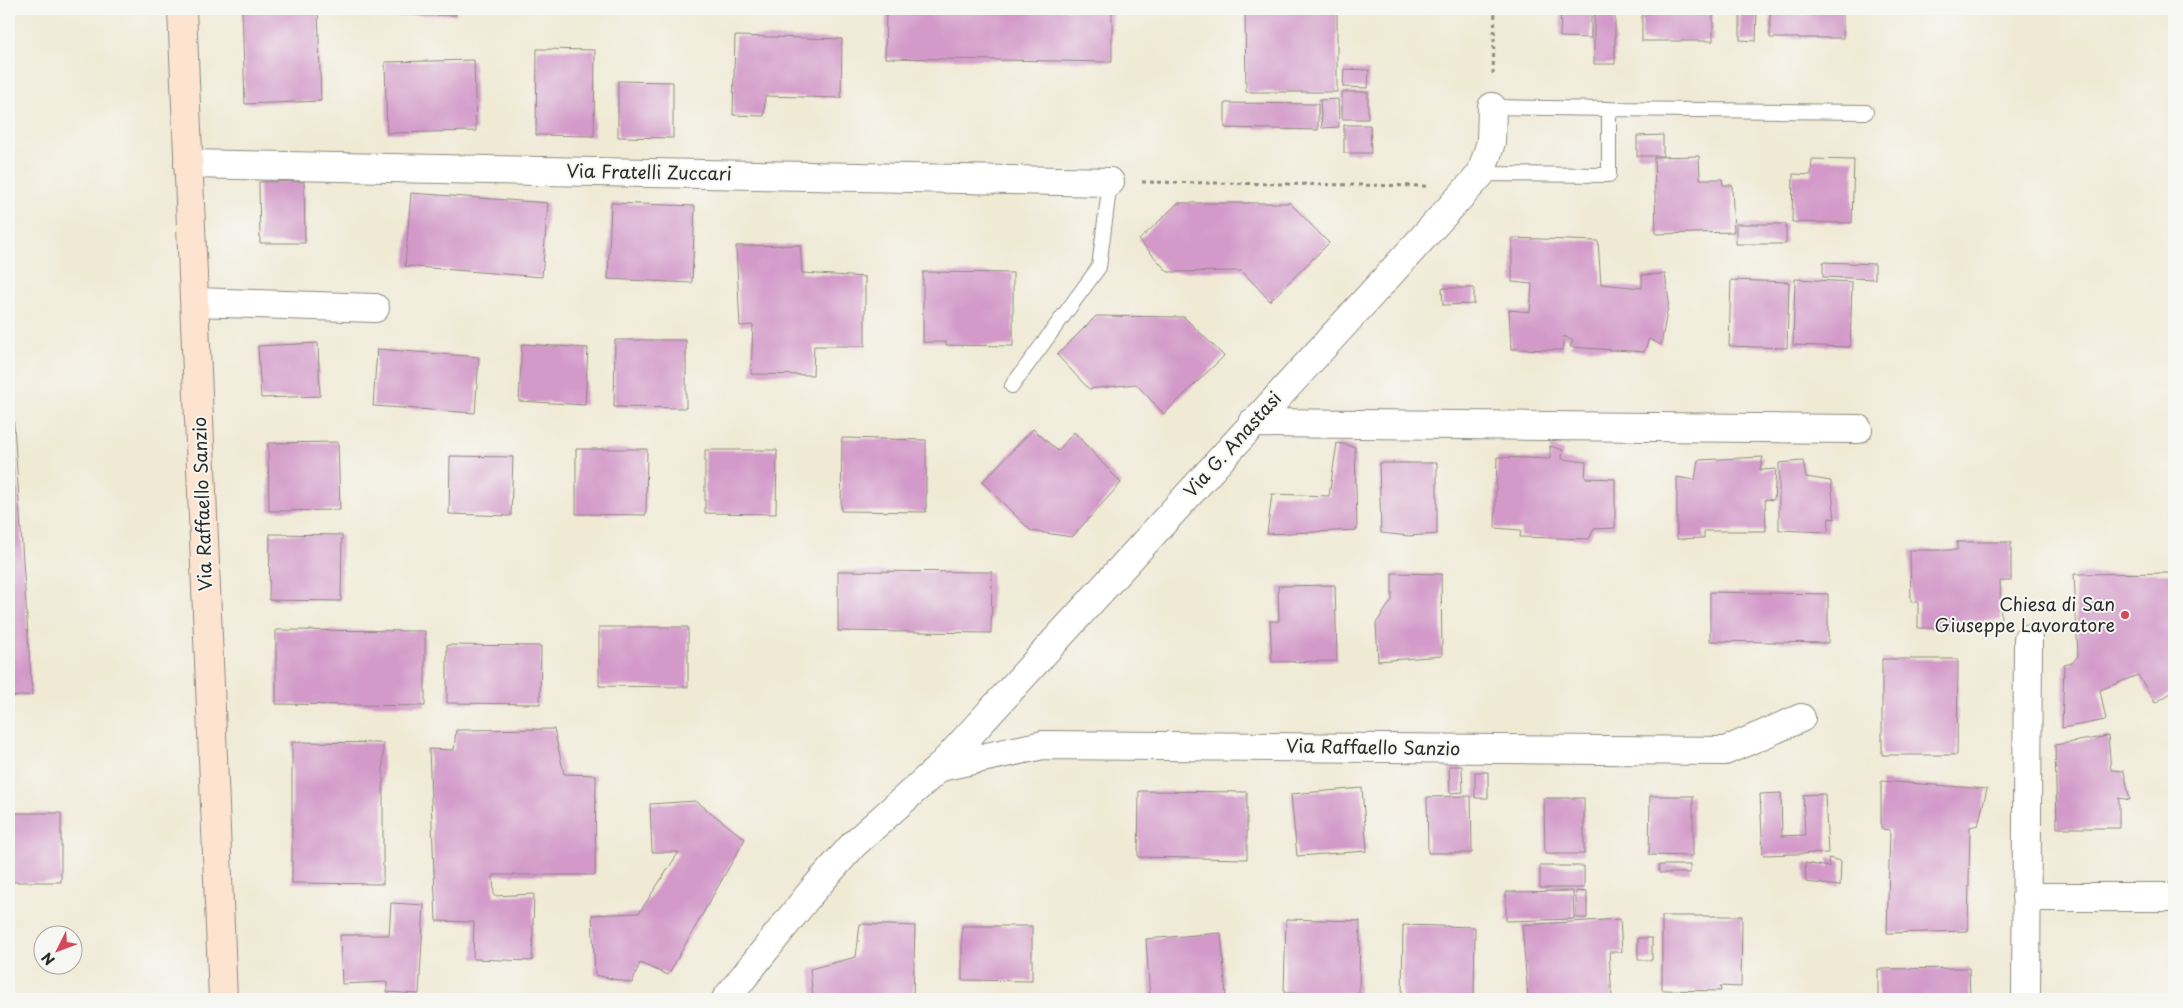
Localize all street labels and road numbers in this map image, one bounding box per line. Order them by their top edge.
street label: Via Fratelli Zuccari [566,157,732,186]
street label: Via G. Anastasi [1177,385,1287,503]
street label: Via Raffaello Sanzio [185,416,218,592]
street label: Via Raffaello Sanzio [1286,731,1461,762]

